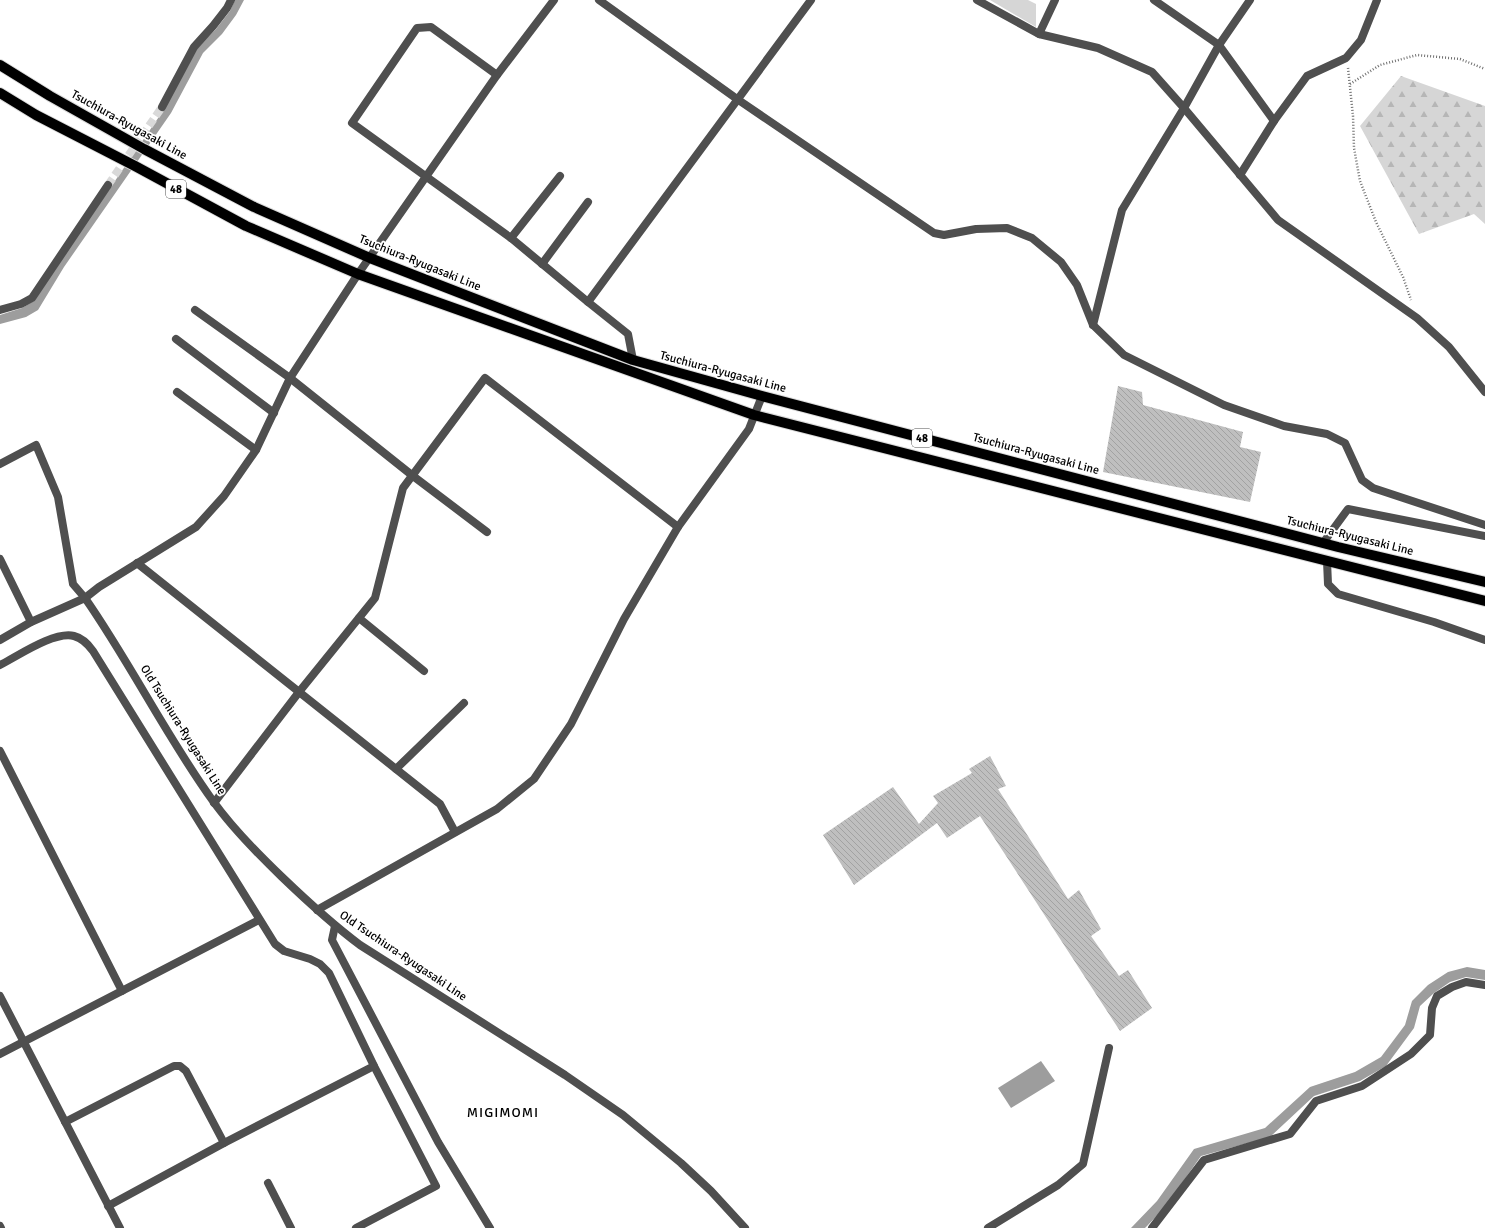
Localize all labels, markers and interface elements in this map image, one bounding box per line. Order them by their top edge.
street label: Tsuchiura-Ryugasaki Line [68,87,190,163]
road number: 48 [166,180,186,198]
street label: Tsuchiura-Ryugasaki Line [357,232,483,294]
street label: Tsuchiura-Ryugasaki Line [658,348,788,396]
road number: 48 [912,429,932,447]
street label: Tsuchiura-Ryugasaki Line [971,430,1101,478]
street label: Tsuchiura-Ryugasaki Line [1285,513,1415,559]
street label: Old Tsuchiura-Ryugasaki Line [137,662,229,798]
street label: Old Tsuchiura-Ryugasaki Line [336,908,470,1004]
district label: MIGIMOMI [467,1104,539,1121]

